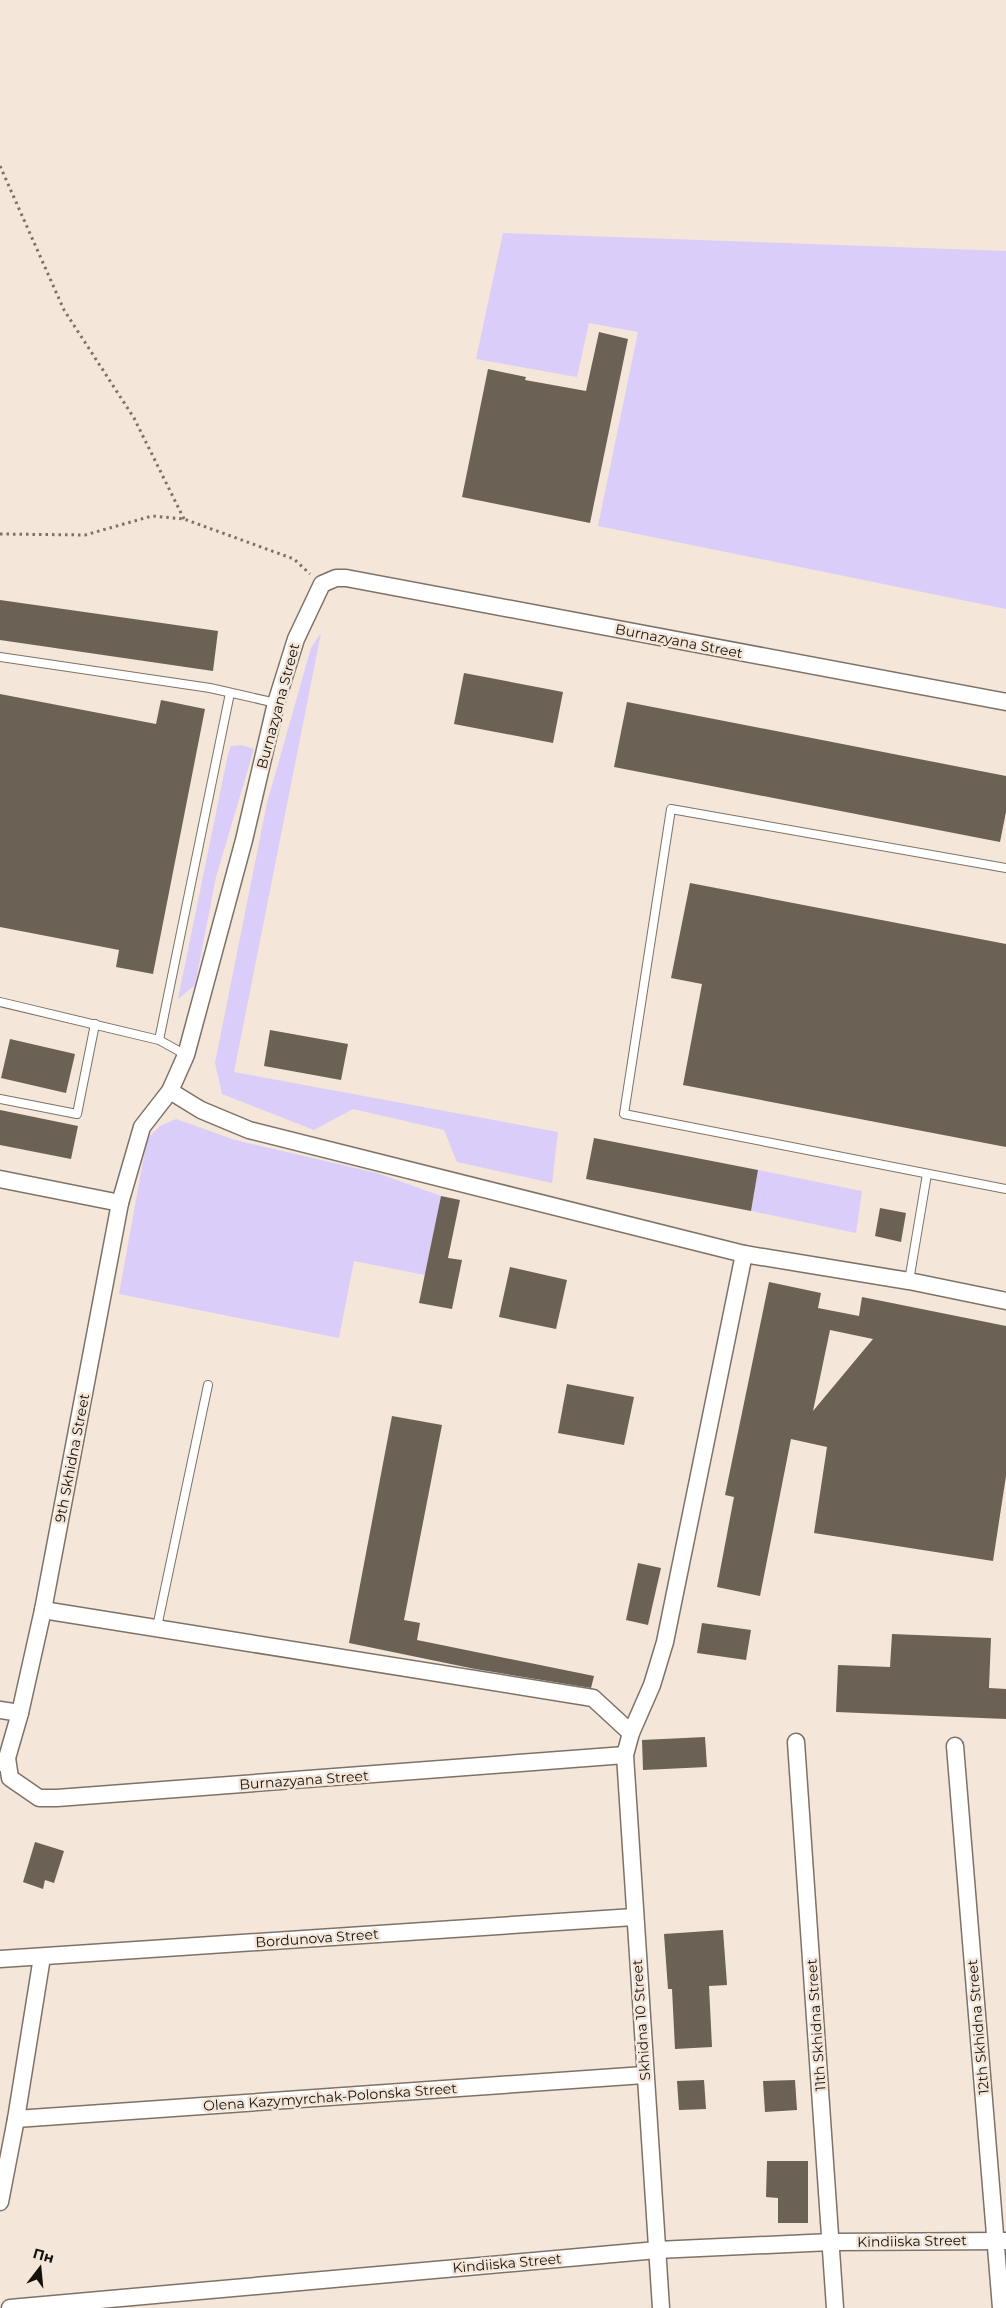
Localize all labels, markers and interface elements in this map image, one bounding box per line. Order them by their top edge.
street label: Burnazyana Street [614,620,745,662]
street label: Burnazyana Street [253,641,304,771]
street label: 9th Skhidna Street [51,1392,93,1524]
street label: Burnazyana Street [239,1766,369,1793]
street label: Bordunova Street [255,1925,379,1951]
street label: 11th Skhidna Street [802,1958,830,2092]
street label: Skhidna 10 Street [628,1959,654,2081]
street label: 12th Skhidna Street [963,1959,993,2095]
street label: Olena Kazymyrchak-Polonska Street [202,2079,458,2115]
street label: Kindiiska Street [857,2231,967,2251]
north arrow [15,2243,65,2293]
text: Пн [31,2244,56,2267]
street label: Kindiiska Street [452,2249,563,2277]

